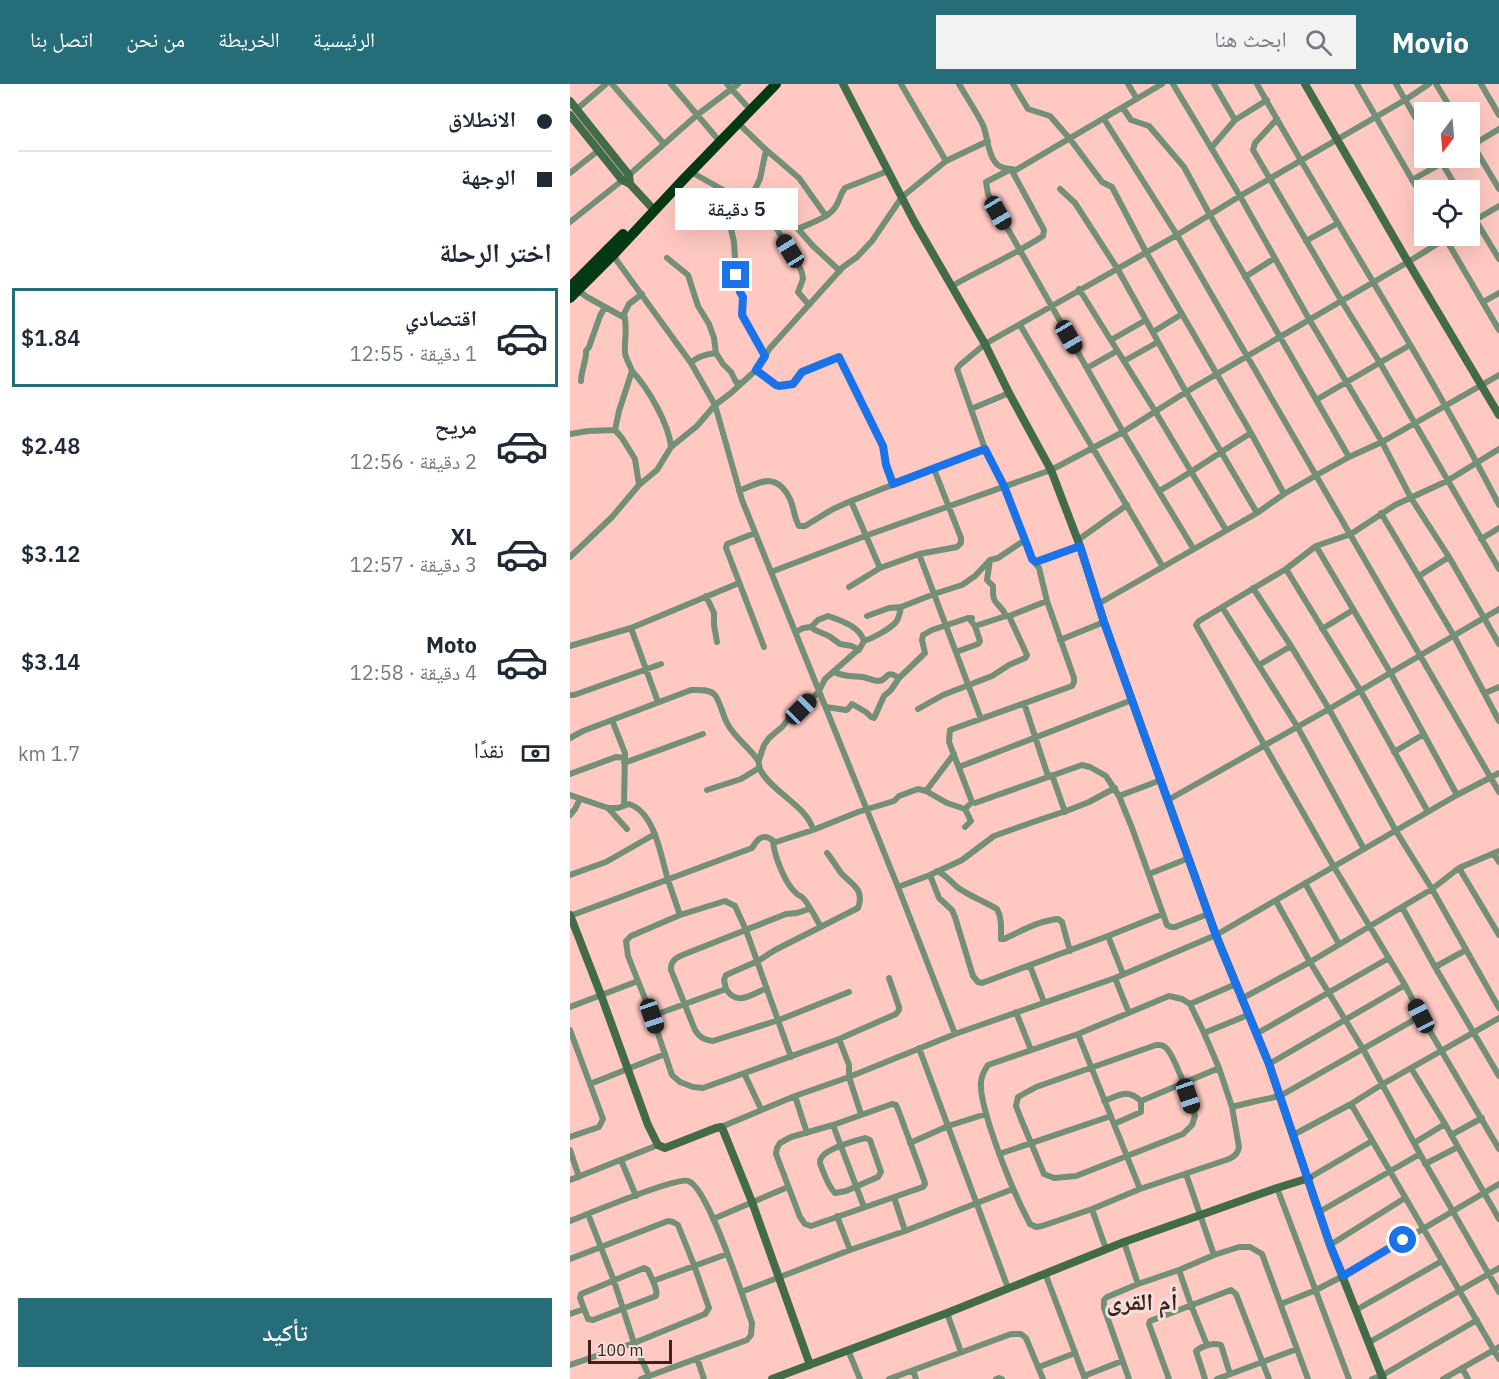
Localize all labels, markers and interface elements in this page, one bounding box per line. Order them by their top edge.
search box [936,15,1356,69]
text: ابحث هنا [1214,24,1287,53]
text: Movio [1392,24,1469,61]
text: اتصل بنا [30,25,93,53]
text: من نحن [126,25,185,53]
text: الخريطة [218,25,280,53]
text: الرئيسية [313,25,375,53]
icon: search [1302,26,1335,59]
north arrow [1414,102,1480,168]
map controls [1414,102,1480,246]
text: الانطلاق [448,104,516,133]
text: الوجهة [461,162,516,191]
button: locate [1414,180,1480,246]
callout: 5 دقيقة [674,188,798,230]
car [981,193,1015,233]
text: 5 دقيقة [707,195,766,222]
car [773,231,807,271]
text: اختر الرحلة [439,234,552,269]
route end [722,261,749,288]
text: اقتصادي [405,303,477,332]
icon: car [495,311,549,365]
car [1052,317,1086,357]
text: $1.84 [21,323,80,352]
text: 1 دقيقة · 12:55 [350,340,477,367]
text: مريح [434,411,477,440]
icon: car [495,419,549,473]
text: $2.48 [21,431,80,460]
text: 2 دقيقة · 12:56 [350,448,477,475]
text: XL [451,522,477,551]
icon: car [495,527,549,581]
text: $3.12 [21,539,80,568]
text: 3 دقيقة · 12:57 [350,551,477,578]
text: Moto [426,630,477,659]
icon: car [495,635,549,689]
text: $3.14 [21,647,80,676]
text: 4 دقيقة · 12:58 [350,659,477,686]
car [782,690,820,728]
text: نقدًا [474,735,504,764]
icon: cash [519,737,552,770]
text: 1.7 km [18,740,80,767]
car [638,996,666,1036]
car [1405,996,1437,1036]
car [1174,1076,1202,1116]
route start [1389,1226,1416,1253]
district label: أم القرى [1106,1285,1178,1319]
button: تأكيد [18,1298,552,1367]
scale bar [588,1337,672,1364]
text: 100 m [597,1340,644,1360]

